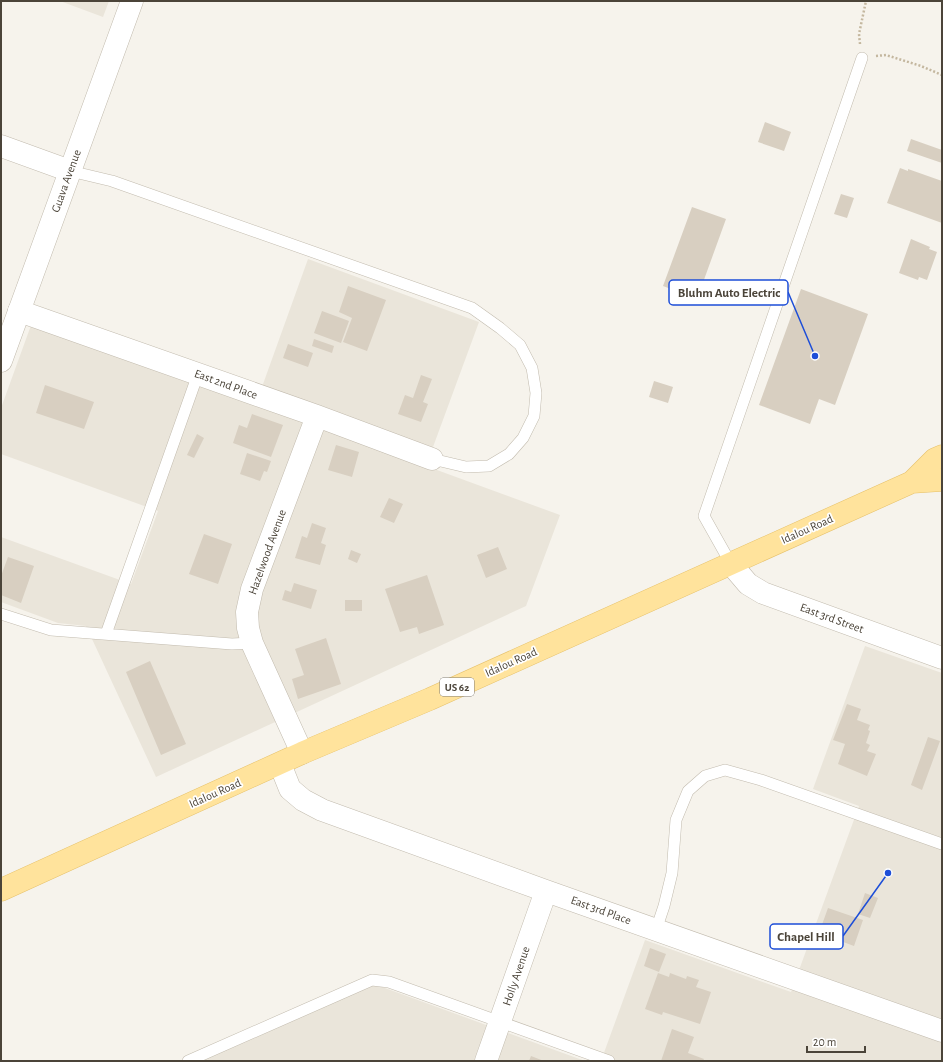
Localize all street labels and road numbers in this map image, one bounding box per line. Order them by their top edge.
street label: Guava Avenue [49,148,83,214]
street label: East 2nd Place [193,367,259,401]
street label: Hazelwood Avenue [246,508,288,596]
street label: Idalou Road [779,512,835,546]
street label: East 3rd Street [799,601,865,635]
street label: Idalou Road [483,645,539,679]
road number: US 62 [440,678,474,696]
street label: Idalou Road [187,776,243,810]
street label: East 3rd Place [569,894,633,926]
street label: Holly Avenue [500,945,533,1008]

